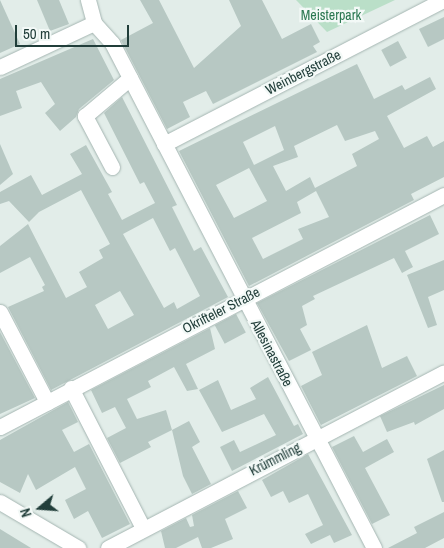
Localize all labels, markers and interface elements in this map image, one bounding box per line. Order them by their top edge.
park label: Meisterpark [301,7,361,23]
scale bar [18,15,131,47]
text: 50 m [23,23,50,44]
street label: Weinbergstraße [263,46,343,98]
street label: Okrifteler Straße [179,283,263,337]
street label: Allesinastraße [247,317,297,389]
street label: Krümmling [246,439,304,479]
north arrow [15,483,65,533]
text: N [16,506,36,519]

